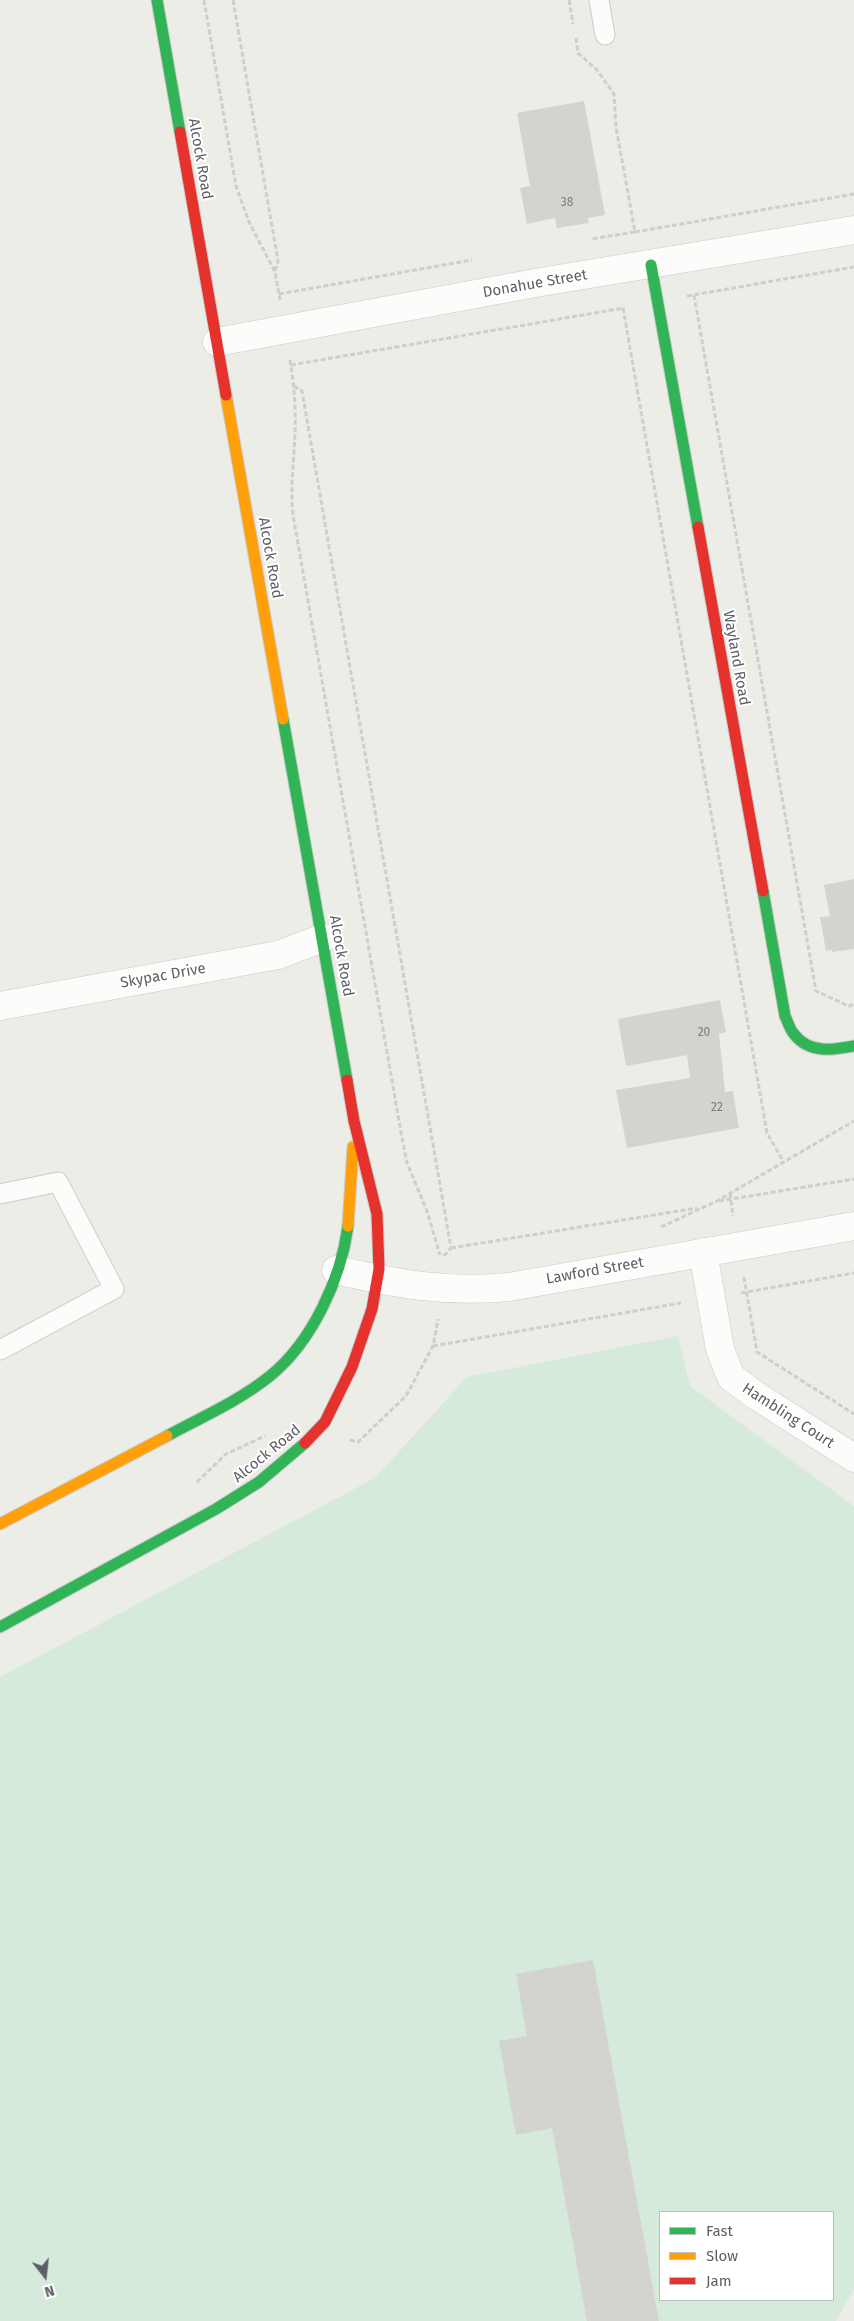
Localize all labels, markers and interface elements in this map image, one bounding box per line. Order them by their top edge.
street label: Alcock Road [184,117,216,201]
house number: 38 [561,196,573,210]
street label: Donahue Street [481,266,589,302]
street label: Alcock Road [254,516,286,600]
street label: Wayland Road [719,609,753,707]
street label: Alcock Road [325,914,357,998]
street label: Skypac Drive [119,960,207,992]
house number: 20 [698,1026,710,1040]
house number: 22 [711,1101,723,1115]
street label: Lawford Street [545,1254,645,1288]
street label: Hambling Court [739,1380,837,1452]
street label: Alcock Road [229,1421,305,1487]
legend [659,2211,834,2301]
text: Fast [706,2222,733,2240]
text: Slow [706,2247,738,2265]
north arrow [20,2251,70,2301]
text: Jam [706,2272,732,2290]
text: N [42,2281,56,2300]

